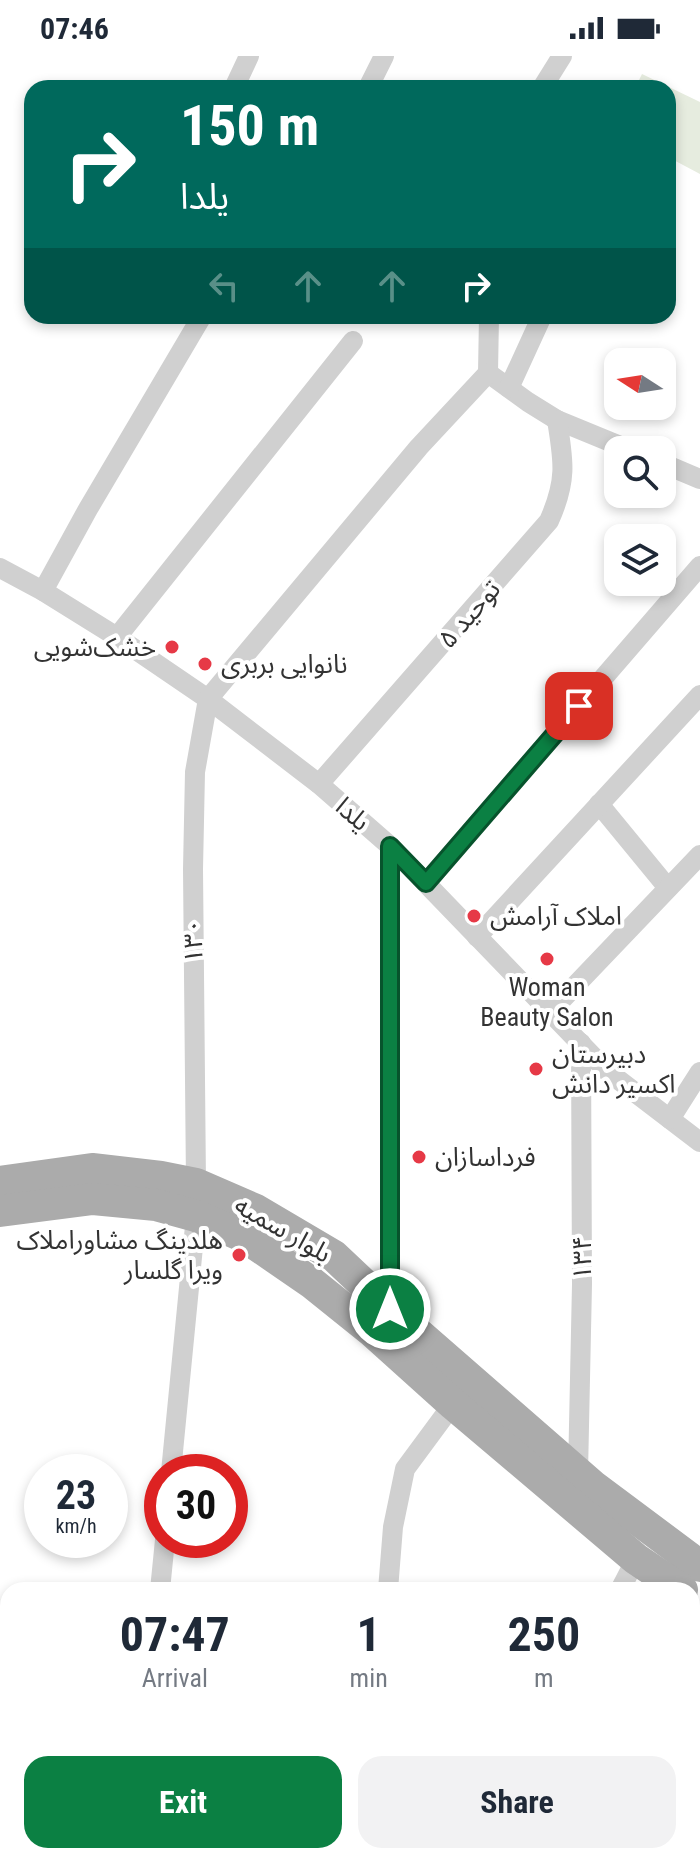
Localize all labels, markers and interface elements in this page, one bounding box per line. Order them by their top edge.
text: 07:46 [40,11,109,46]
text: 150 m [180,93,319,159]
icon: right [48,112,152,216]
text: یلدا [180,176,229,218]
icon: left [202,264,246,308]
icon: ahead [286,264,330,308]
icon: ahead [370,264,414,308]
icon: right [454,264,498,308]
north arrow [604,348,676,420]
map controls [604,348,676,596]
button: search [604,436,676,508]
button: layers [604,524,676,596]
street label: توحید ۵ [432,574,506,654]
place label: خشک‌شویی [34,632,156,662]
marker: خشک‌شویی [163,638,181,656]
place label: نانوایی بربری [221,649,347,679]
marker: نانوایی بربری [196,655,214,673]
pin [545,672,613,740]
icon: arrive [557,684,601,728]
street label: یلدا [330,791,376,837]
place label: املاک آرامش [490,901,622,931]
marker: املاک آرامش [465,907,483,925]
street label: ۱۳۰ [178,918,208,964]
marker: Woman Beauty Salon [538,950,556,968]
place label: Woman Beauty Salon [480,972,614,1032]
place label: دبیرستان اکسیر دانش [552,1039,676,1099]
marker: دبیرستان اکسیر دانش [527,1060,545,1078]
place label: فرداسازان [435,1142,536,1172]
marker: فرداسازان [410,1148,428,1166]
street label: بلوار سمیه [229,1189,337,1269]
place label: هلدینگ مشاوراملاک ویرا گلسار [16,1225,223,1285]
street label: ۱۳۴ [567,1236,597,1280]
marker: هلدینگ مشاوراملاک ویرا گلسار [230,1246,248,1264]
position arrow [348,1267,432,1351]
speed limit sign: 30 [144,1454,248,1558]
text: 23 [56,1472,96,1519]
text: km/h [55,1514,97,1538]
text: 07:47 [120,1606,230,1663]
text: 1 [357,1606,381,1663]
text: 250 [507,1606,580,1663]
text: Arrival [142,1663,208,1693]
text: min [350,1663,388,1693]
text: m [534,1663,554,1693]
button: Exit [24,1756,342,1848]
button: Share [358,1756,676,1848]

